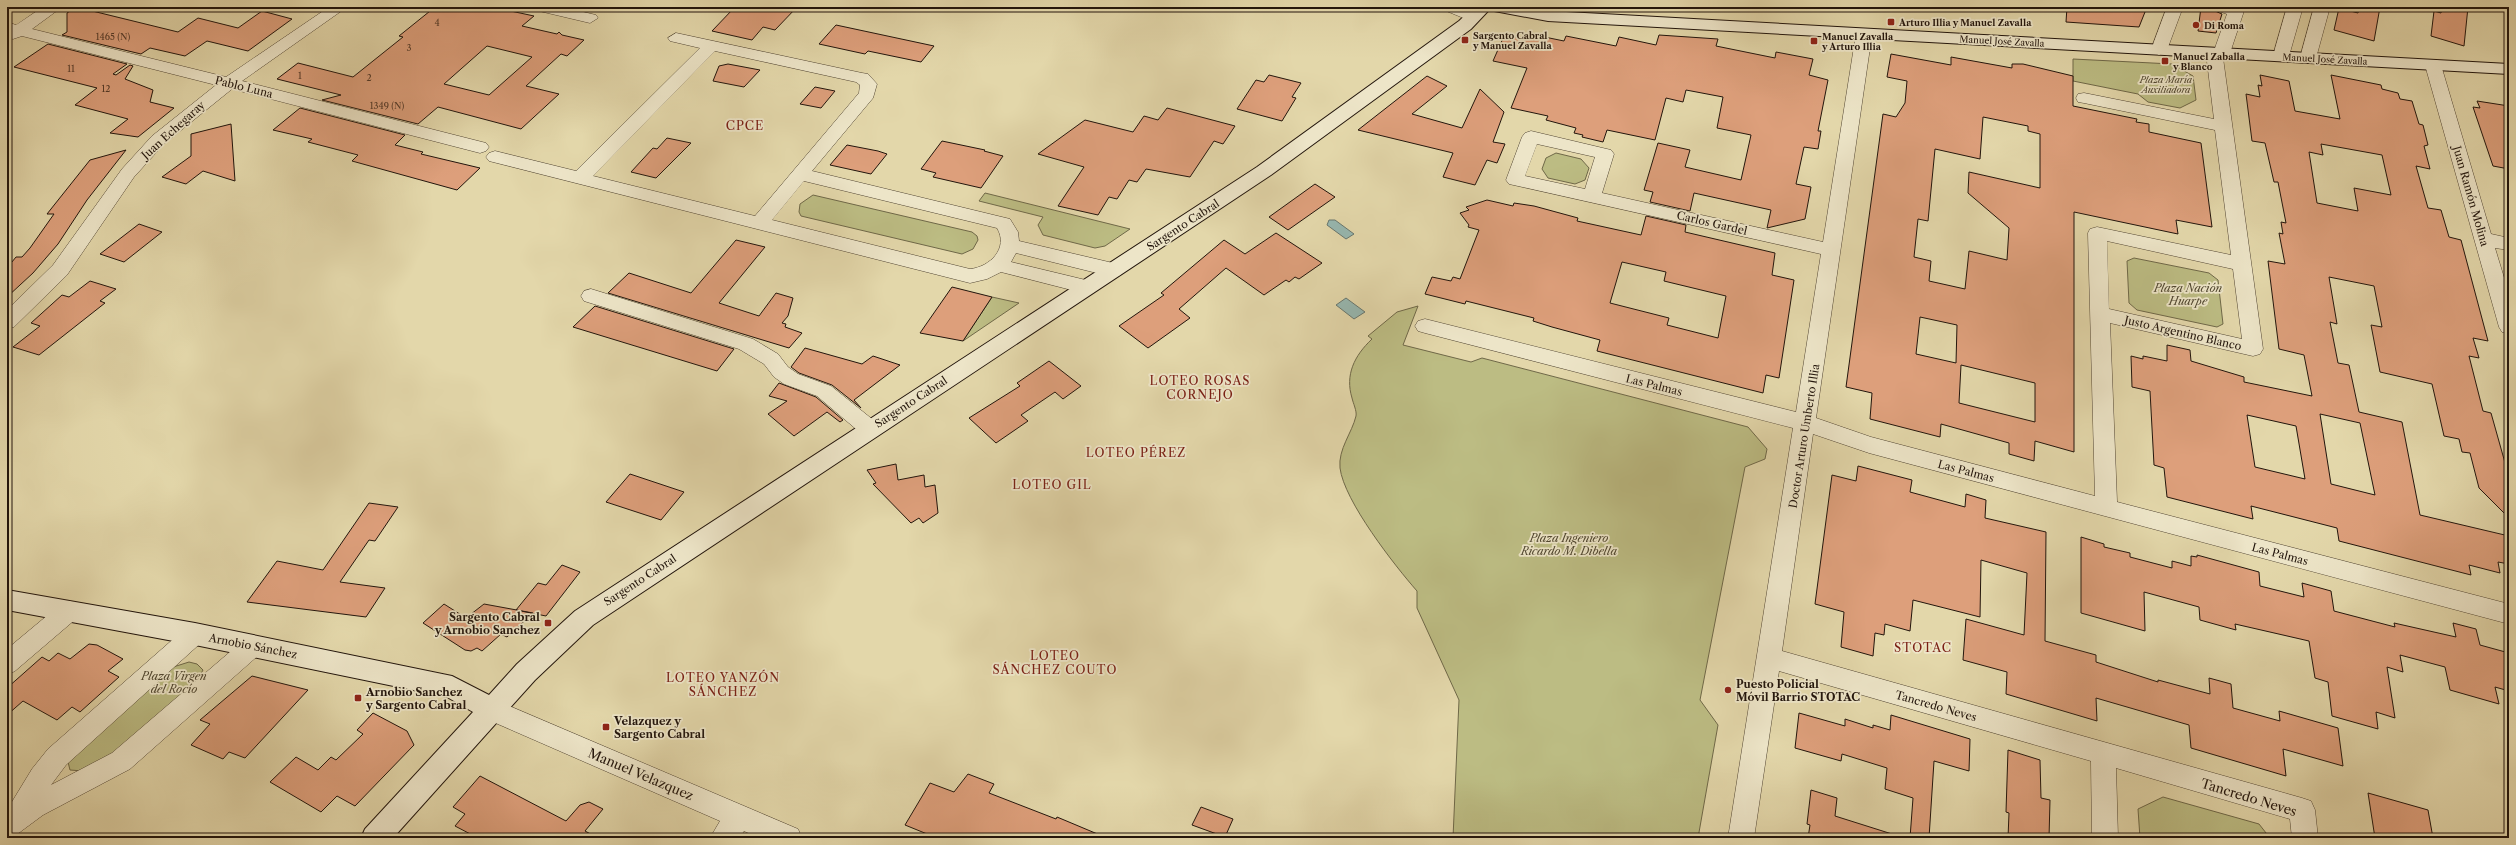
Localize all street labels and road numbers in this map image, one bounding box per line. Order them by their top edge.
street label: Manuel José Zavalla [1959,33,2045,49]
street label: Manuel José Zavalla [2282,51,2368,67]
street label: Pablo Luna [214,73,275,101]
street label: Juan Echegaray [137,97,208,163]
street label: Juan Ramón Molina [2449,142,2492,248]
street label: Sargento Cabral [1144,196,1223,254]
street label: Carlos Gardel [1675,208,1749,238]
street label: Justo Argentino Blanco [2121,312,2243,353]
street label: Doctor Arturo Umberto Illia [1786,363,1822,509]
street label: Las Palmas [1624,371,1684,399]
street label: Sargento Cabral [872,373,951,431]
street label: Las Palmas [1936,457,1996,485]
street label: Las Palmas [2250,540,2310,568]
street label: Sargento Cabral [601,551,680,609]
street label: Arnobio Sánchez [207,630,299,661]
street label: Tancredo Neves [1894,688,1979,724]
street label: Manuel Velazquez [586,745,696,804]
street label: Tancredo Neves [2199,775,2299,819]

